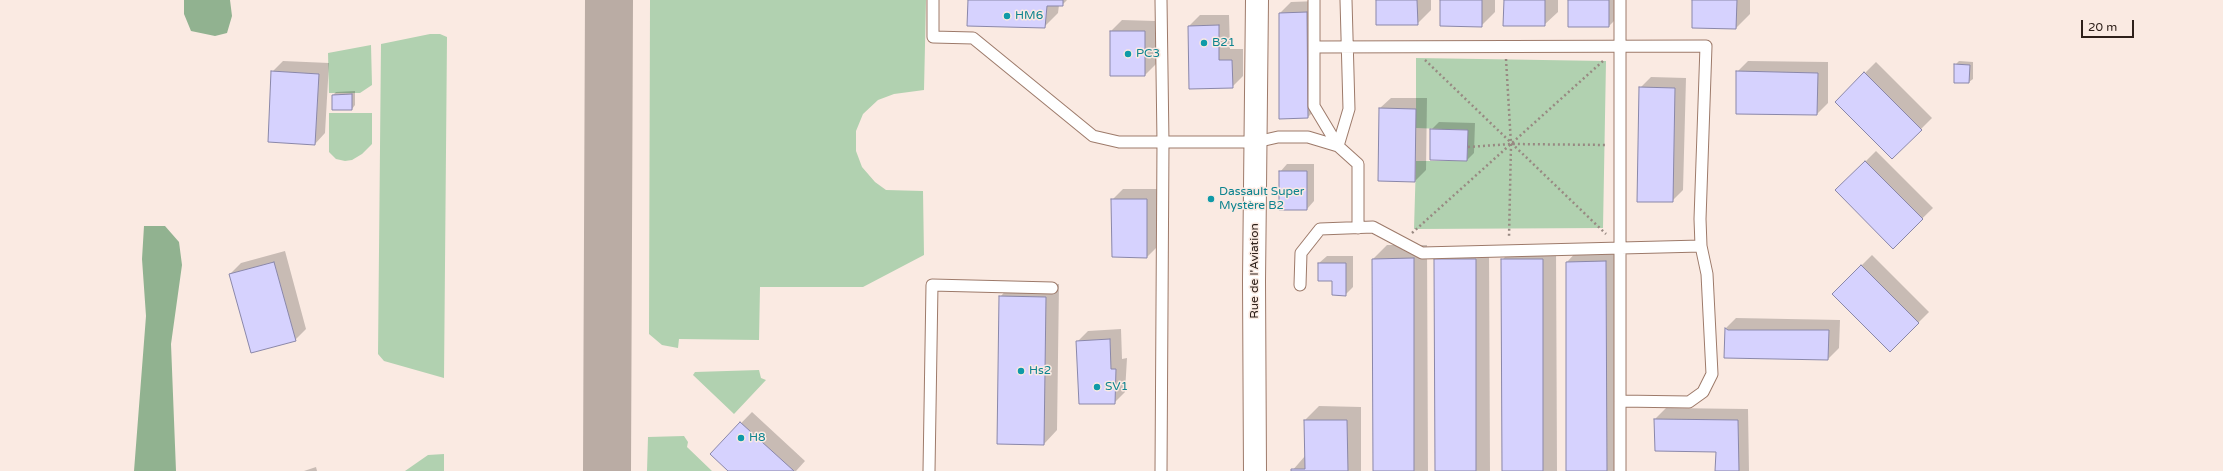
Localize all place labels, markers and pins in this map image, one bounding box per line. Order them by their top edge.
place label: HM6 [1015,9,1043,23]
marker: HM6 [1002,11,1012,21]
place label: B21 [1212,36,1235,50]
marker: B21 [1199,38,1209,48]
place label: PC3 [1136,47,1160,61]
marker: PC3 [1123,49,1133,59]
place label: Dassault Super Mystère B2 [1219,185,1304,213]
marker: Dassault Super Mystère B2 [1206,194,1216,204]
place label: Hs2 [1029,364,1051,378]
marker: Hs2 [1016,366,1026,376]
place label: SV1 [1105,380,1128,394]
marker: SV1 [1092,382,1102,392]
place label: H8 [749,431,766,445]
marker: H8 [736,433,746,443]

